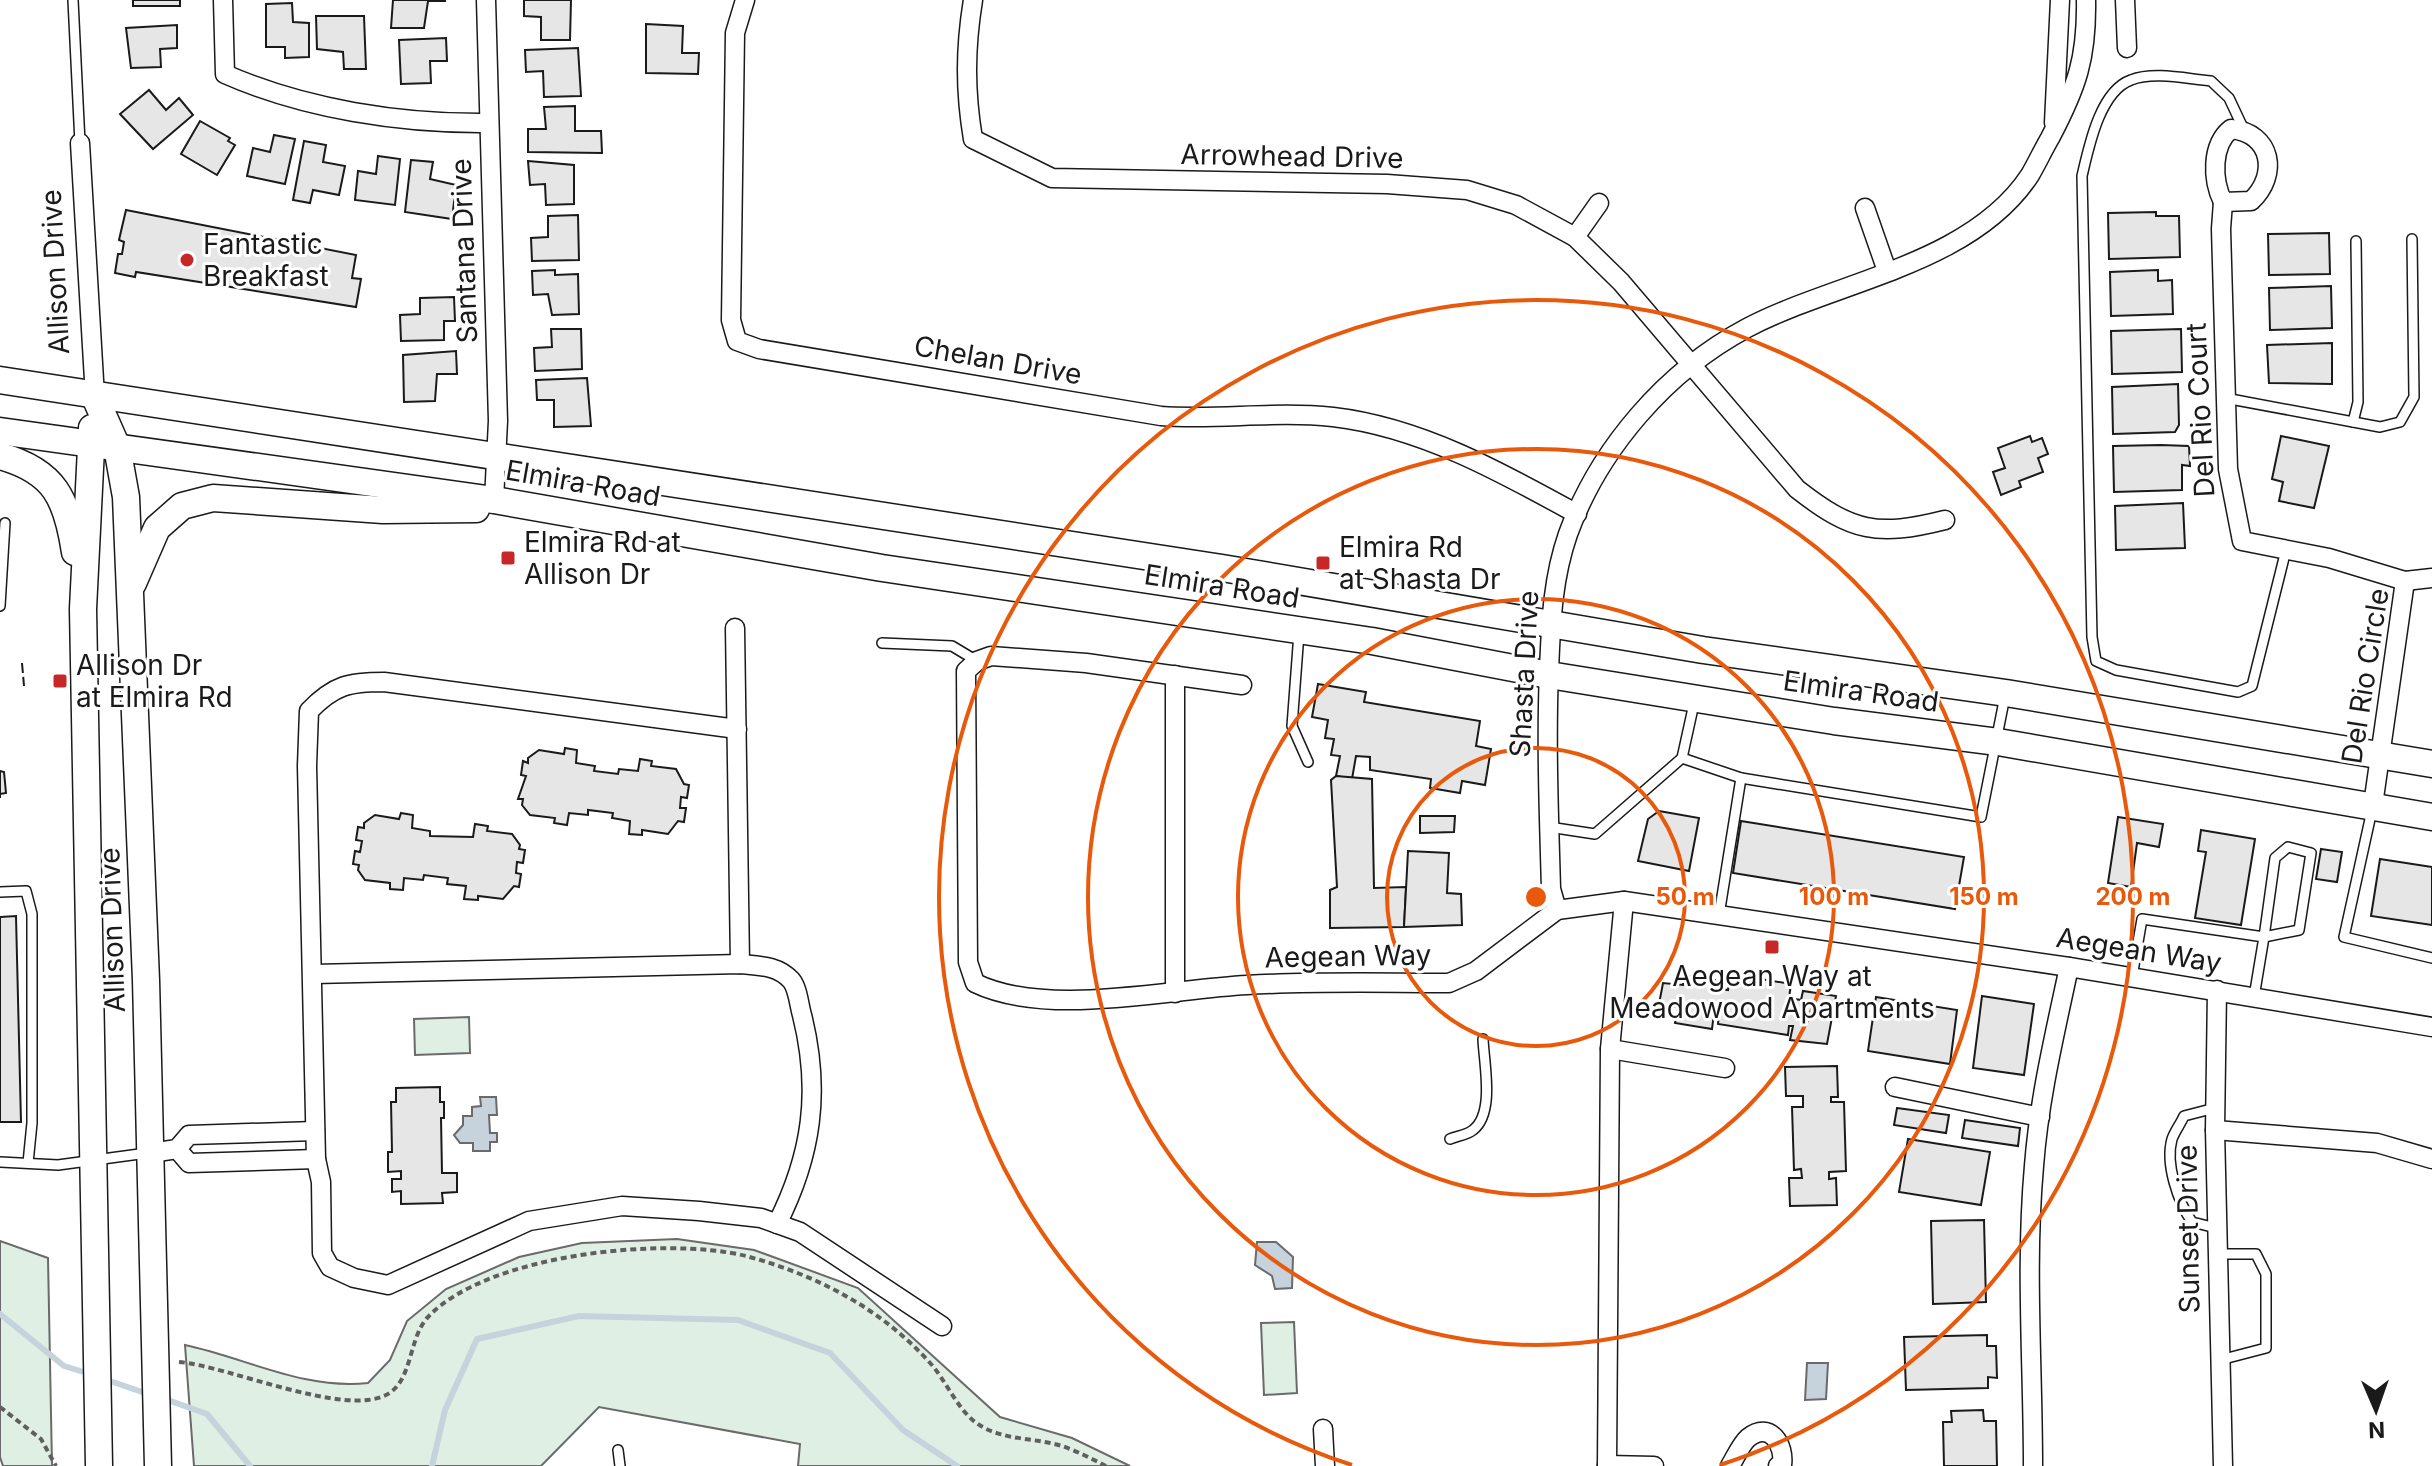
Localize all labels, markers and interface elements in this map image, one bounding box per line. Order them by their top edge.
street label: Arrowhead Drive [1180,137,1404,175]
street label: Santana Drive [444,158,484,344]
street label: Allison Drive [34,189,76,355]
place label: Fantastic Breakfast [203,227,329,293]
marker: Fantastic Breakfast [178,251,196,269]
street label: Del Rio Court [2178,322,2222,498]
street label: Chelan Drive [911,329,1085,391]
street label: Elmira Road [503,453,663,513]
place label: Elmira Rd at Allison Dr [524,525,681,591]
place label: Elmira Rd at Shasta Dr [1339,530,1500,596]
marker: Elmira Rd at Allison Dr [499,549,517,567]
marker: Elmira Rd at Shasta Dr [1314,554,1332,572]
street label: Elmira Road [1142,557,1302,615]
street label: Del Rio Circle [2334,586,2396,766]
street label: Shasta Drive [1503,590,1545,758]
place label: Allison Dr at Elmira Rd [76,648,233,714]
street label: Elmira Road [1781,663,1941,719]
marker: Allison Dr at Elmira Rd [51,672,69,690]
street label: Allison Drive [92,847,132,1013]
text: 50 m [1655,882,1715,911]
text: 100 m [1799,882,1869,911]
text: 150 m [1949,882,2019,911]
text: 200 m [2095,882,2171,911]
centre of rings [1522,883,1550,911]
street label: Aegean Way [2054,920,2224,980]
street label: Aegean Way [1264,938,1432,974]
marker: Aegean Way at Meadowood Apartments [1763,938,1781,956]
place label: Aegean Way at Meadowood Apartments [1609,959,1935,1025]
street label: Sunset Drive [2170,1144,2206,1314]
north arrow [2336,1370,2416,1450]
text: N [2368,1417,2386,1443]

